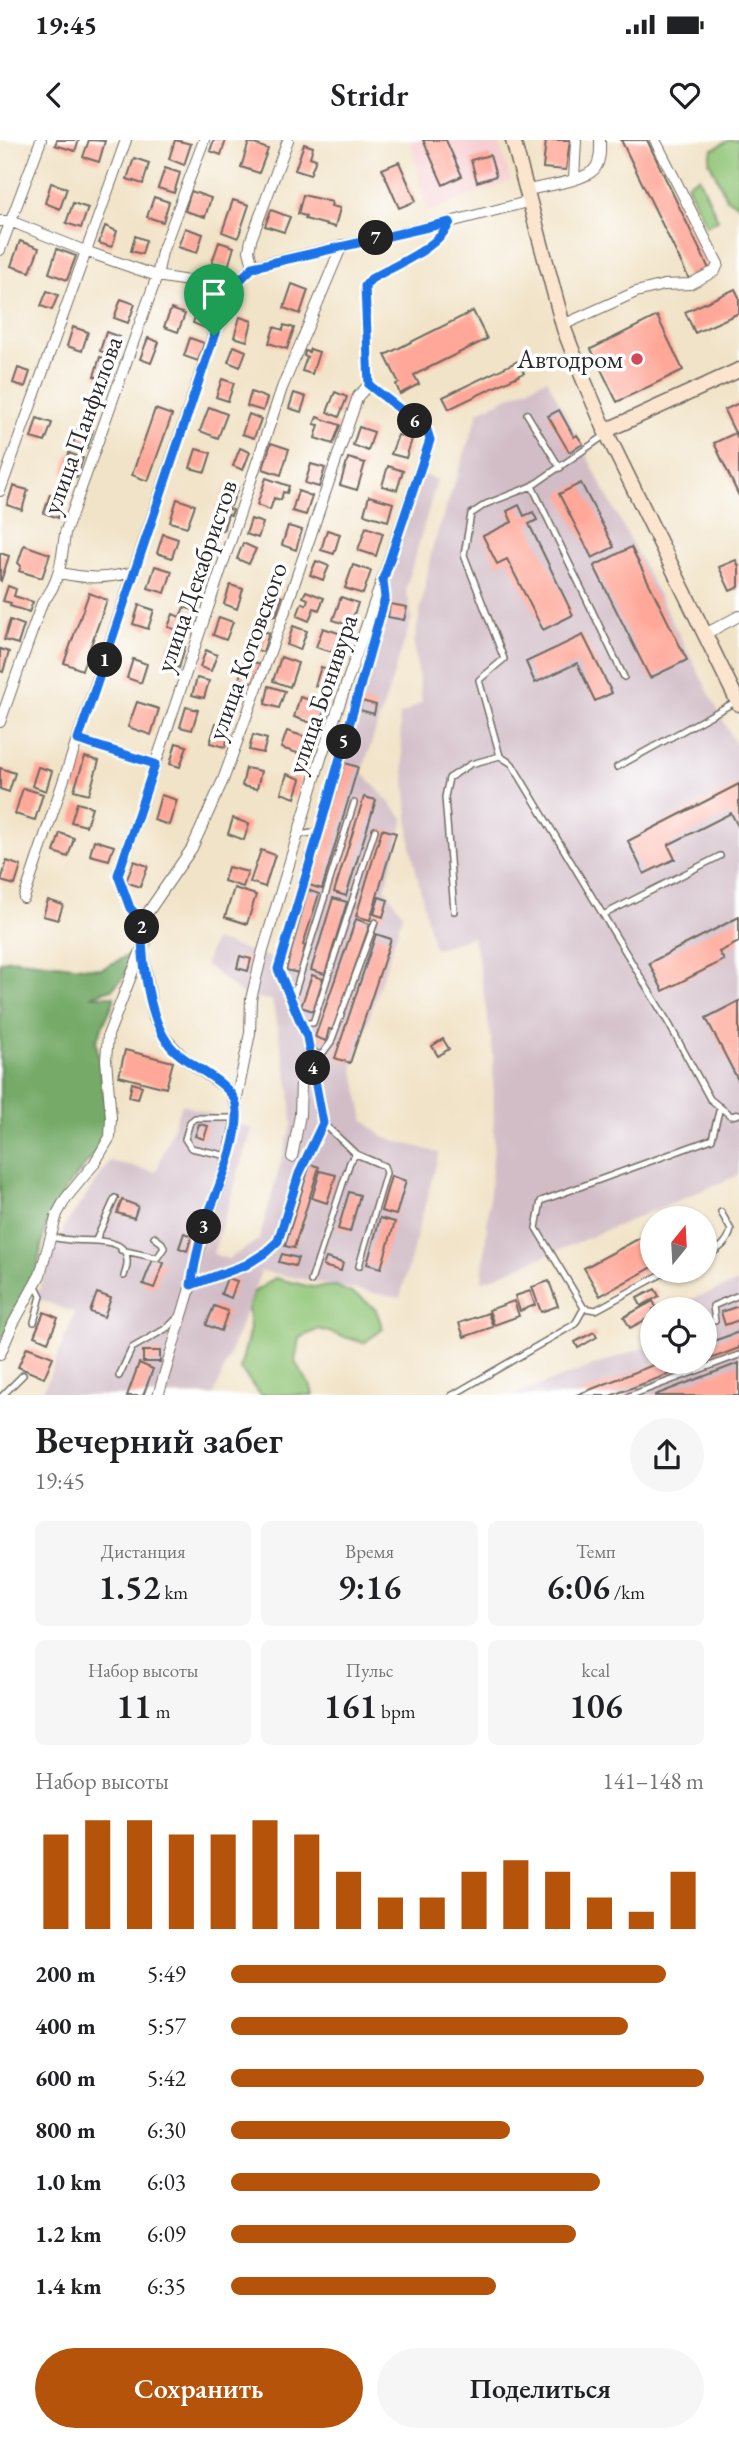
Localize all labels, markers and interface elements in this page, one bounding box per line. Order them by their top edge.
text: 19:45 [35,8,97,42]
text: Stridr [331,74,408,116]
icon: back [35,76,73,114]
icon: heart [666,76,704,114]
pin: 7 [358,220,394,256]
text: 7 [370,225,381,250]
pin [184,264,244,336]
icon: arrive [195,275,233,313]
street label: улица Панфилова [34,331,130,519]
place label: Автодром [516,342,623,376]
marker: Автодром [629,351,645,367]
pin: 6 [398,404,432,438]
text: 6 [409,408,420,433]
street label: улица Декабристов [147,475,245,677]
street label: улица Котовского [199,557,295,745]
street label: улица Бонивура [279,609,365,778]
pin: 1 [88,643,122,678]
text: 1 [99,647,110,672]
pin: 5 [326,724,362,760]
text: 5 [338,729,349,754]
pin: 2 [124,910,160,944]
text: 2 [136,914,147,939]
pin: 4 [296,1051,330,1086]
text: 4 [307,1055,318,1080]
north arrow [640,1206,718,1283]
map controls [640,1206,717,1374]
pin: 3 [186,1210,222,1244]
text: 3 [198,1214,209,1239]
button: locate [640,1297,717,1374]
text: Вечерний забег [35,1415,283,1464]
button: share [630,1418,704,1492]
text: 19:45 [35,1466,85,1496]
text: Дистанция [101,1539,186,1564]
text: Время [345,1539,394,1564]
text: Темп [576,1539,616,1564]
text: 1.52 [98,1564,161,1609]
text: 9:16 [338,1564,401,1609]
text: 6:06 [547,1564,610,1609]
text: km [161,1580,188,1605]
text: /km [610,1580,645,1605]
text: Набор высоты [88,1658,198,1683]
text: Пульс [345,1658,394,1683]
text: kcal [582,1658,610,1683]
text: 11 [116,1683,152,1728]
text: 161 [323,1683,377,1728]
text: 106 [569,1683,623,1728]
text: m [152,1699,170,1724]
text: bpm [377,1699,416,1724]
text: Набор высоты [35,1766,169,1796]
text: 141–148 m [603,1766,704,1796]
text: 200 m [35,1959,96,1989]
text: 5:49 [147,1959,186,1989]
text: 400 m [35,2011,96,2041]
text: 5:57 [147,2011,186,2041]
text: 600 m [35,2063,96,2093]
text: 5:42 [147,2063,186,2093]
text: 800 m [35,2115,96,2145]
text: 6:30 [147,2115,186,2145]
text: 1.0 km [35,2167,102,2197]
text: 6:03 [147,2167,186,2197]
text: 1.2 km [35,2219,102,2249]
text: 6:09 [147,2219,186,2249]
text: 1.4 km [35,2271,102,2301]
text: 6:35 [147,2271,186,2301]
button: Сохранить [35,2348,363,2428]
button: Поделиться [377,2348,704,2428]

